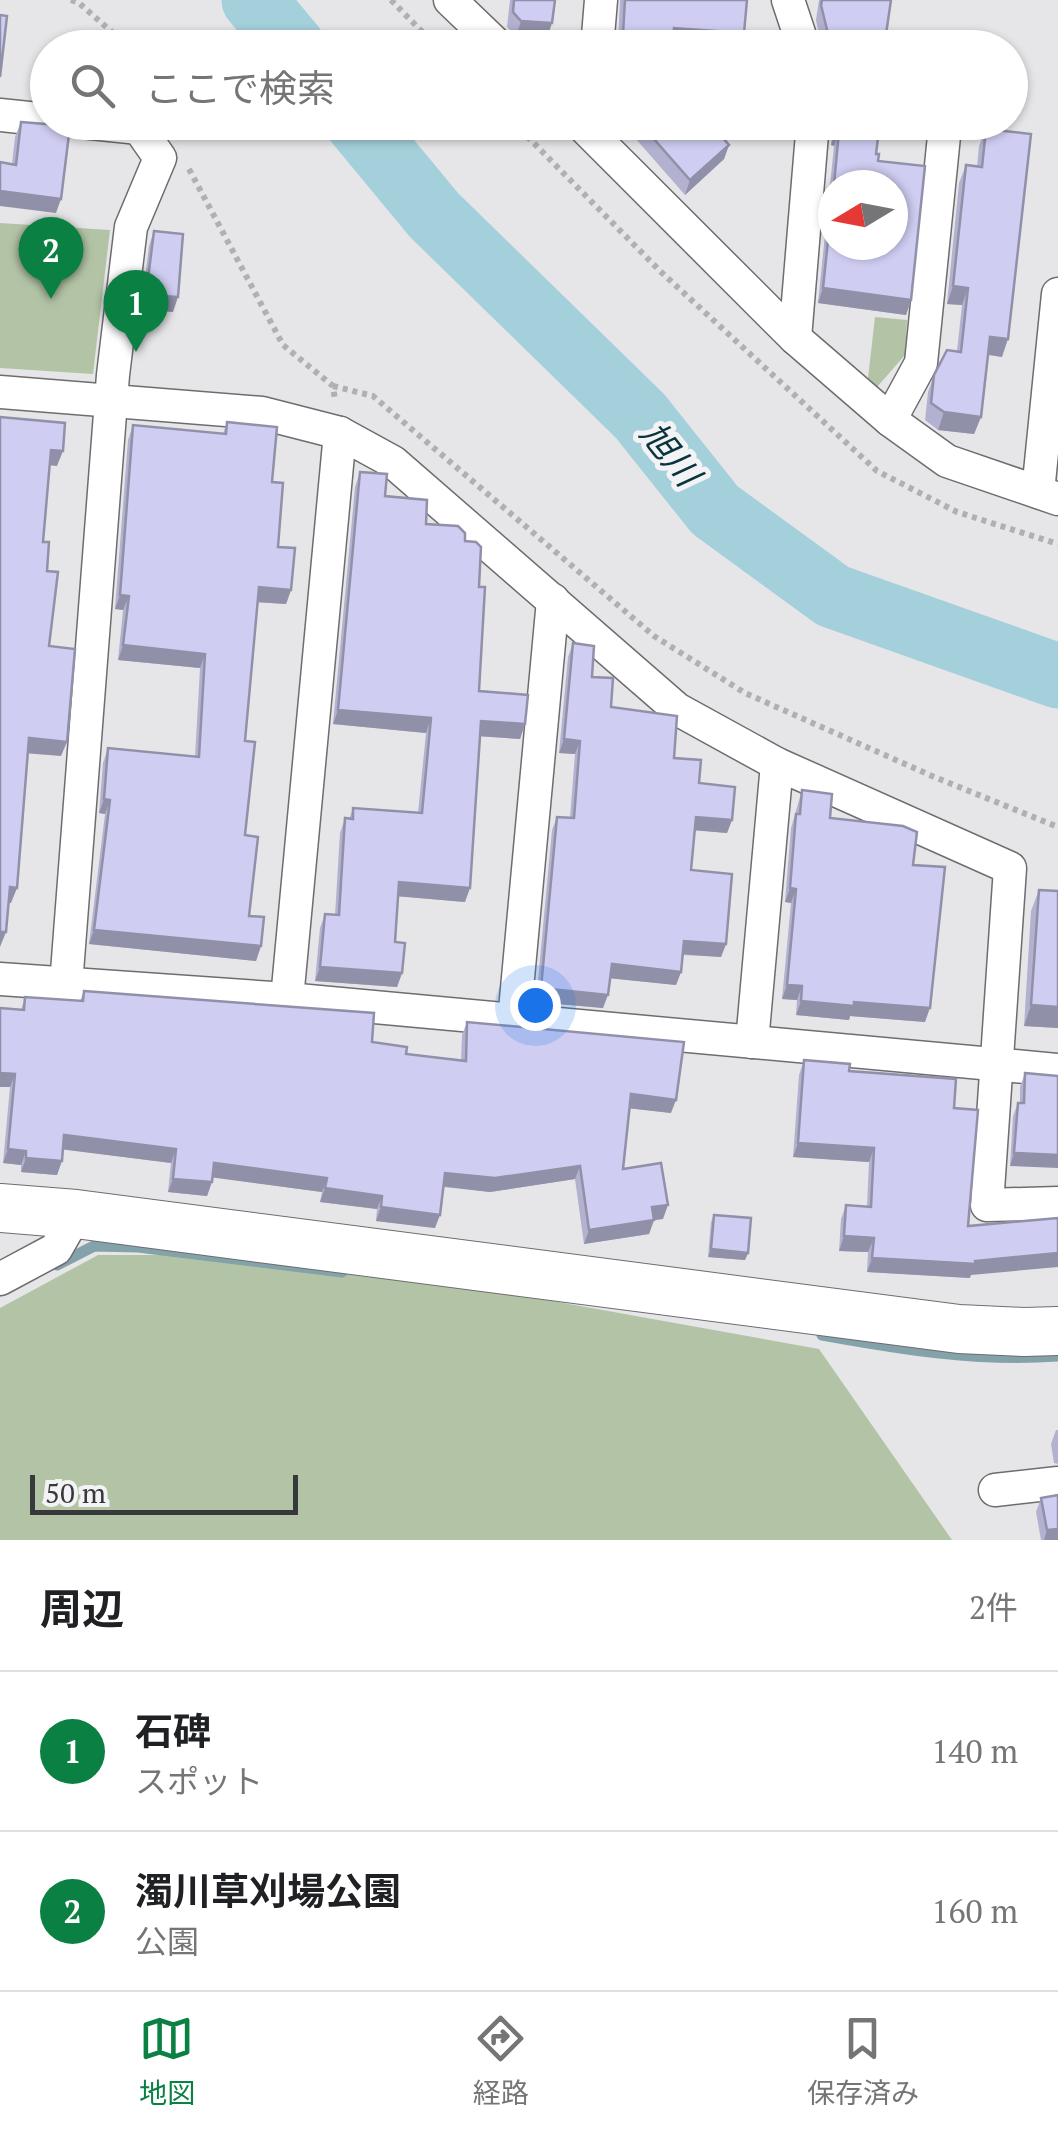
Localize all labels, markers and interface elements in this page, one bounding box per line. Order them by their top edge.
search box [30,30,1028,140]
icon: search [65,58,120,113]
text: ここで検索 [145,63,335,113]
north arrow [818,170,908,260]
pin: 2 [18,216,84,299]
pin: 1 [104,270,168,352]
water label: 旭川 [631,412,713,498]
your location [510,980,561,1031]
scale bar [30,1470,298,1514]
text: 50 m [45,1474,106,1511]
text: 周辺 [40,1580,124,1636]
text: 2件 [969,1586,1018,1628]
text: 石碑 [135,1706,211,1756]
text: 1 [63,1730,82,1772]
text: 140 m [931,1730,1018,1772]
text: スポット [135,1760,263,1802]
text: 濁川草刈場公園 [135,1866,401,1916]
text: 2 [63,1890,82,1932]
text: 160 m [931,1890,1018,1932]
text: 公園 [135,1920,199,1962]
tab: 地図 [139,2011,195,2111]
tab: 経路 [473,2011,529,2111]
tab: 保存済み [807,2011,919,2111]

